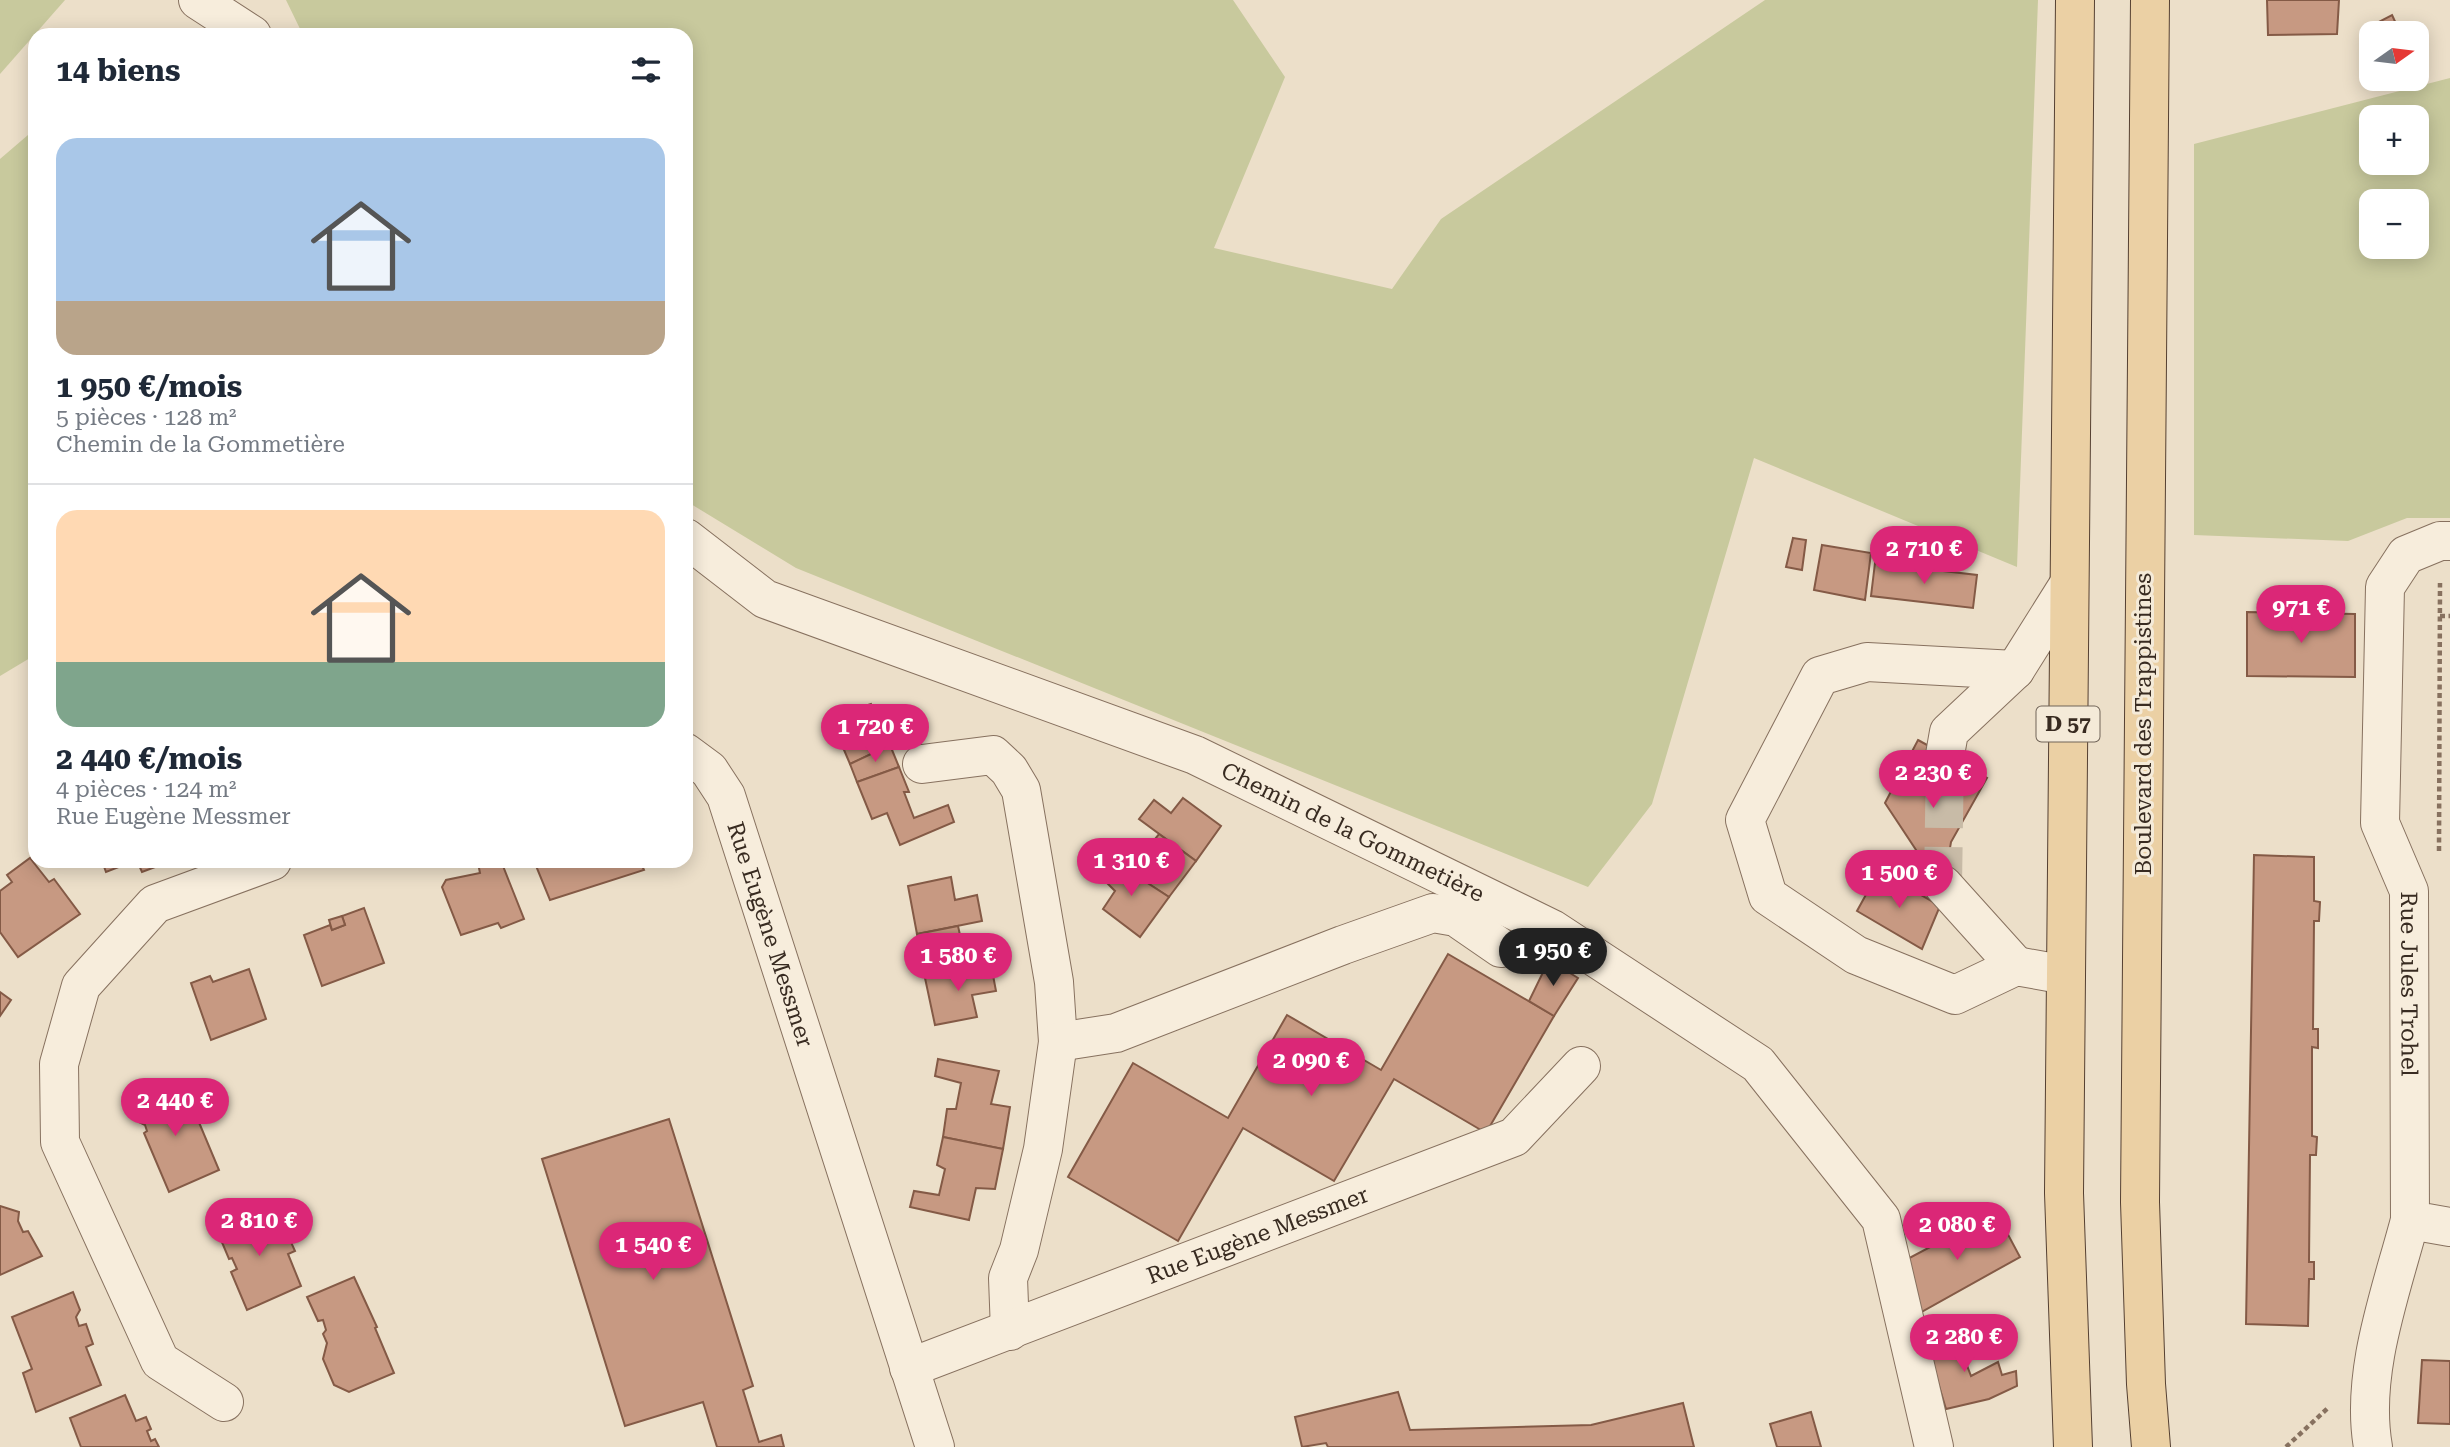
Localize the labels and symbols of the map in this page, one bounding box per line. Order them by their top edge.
north arrow [2359,21,2429,91]
pin: 2 710 € [1859,526,1989,586]
street label: Boulevard des Trappistines [2130,573,2157,875]
pin: 971 € [2252,586,2350,645]
pin: 1 720 € [810,704,940,764]
road number: D 57 [2036,706,2100,742]
pin: 2 230 € [1868,750,1998,810]
street label: Chemin de la Gommetière [1217,757,1489,908]
street label: Rue Eugène Messmer [721,819,819,1051]
pin: 1 310 € [1066,838,1196,898]
pin: 1 500 € [1834,850,1964,910]
street label: Rue Jules Trohel [2395,892,2423,1076]
pin: 1 950 € [1488,928,1618,988]
pin: 1 580 € [893,934,1023,993]
pin: 2 090 € [1246,1038,1376,1098]
pin: 2 440 € [110,1078,240,1138]
street label: Rue Eugène Messmer [1143,1181,1372,1290]
pin: 2 810 € [194,1198,324,1258]
pin: 2 080 € [1892,1202,2022,1262]
pin: 1 540 € [588,1222,718,1282]
pin: 2 280 € [1899,1314,2029,1374]

